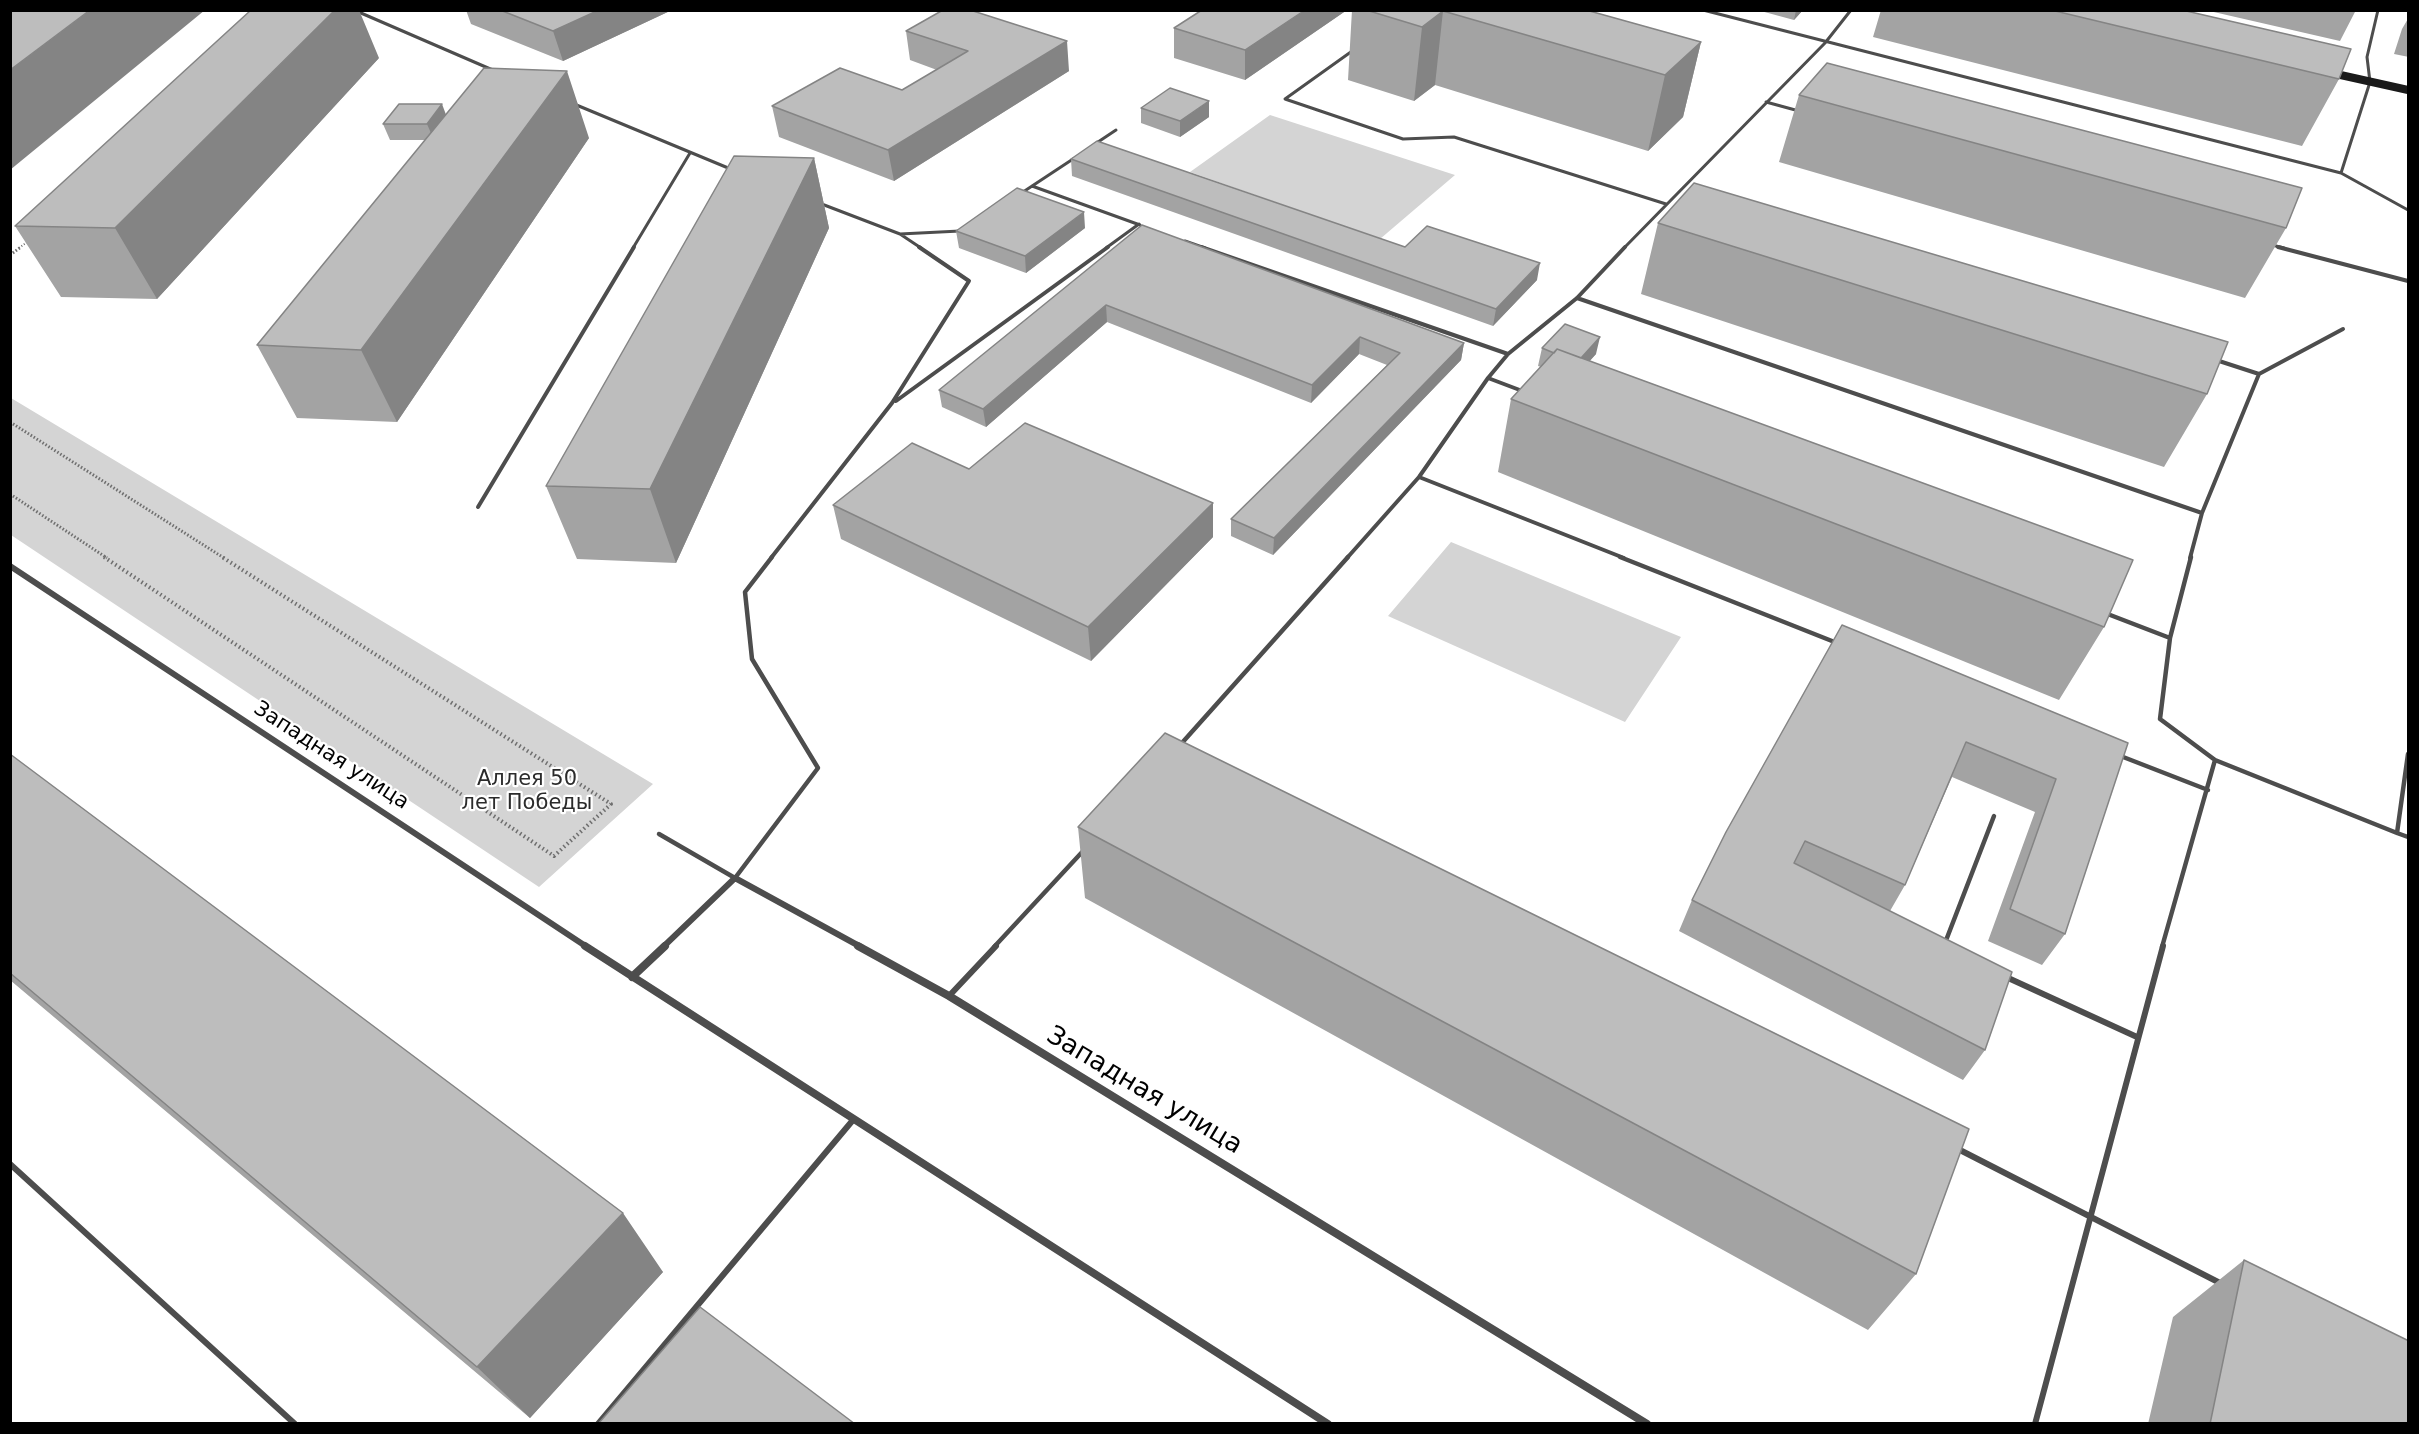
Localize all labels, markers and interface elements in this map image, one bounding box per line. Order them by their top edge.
street label: Западная улица [249,696,413,816]
park label: Аллея 50 лет Победы [462,767,592,817]
street label: Западная улица [1040,1020,1248,1162]

